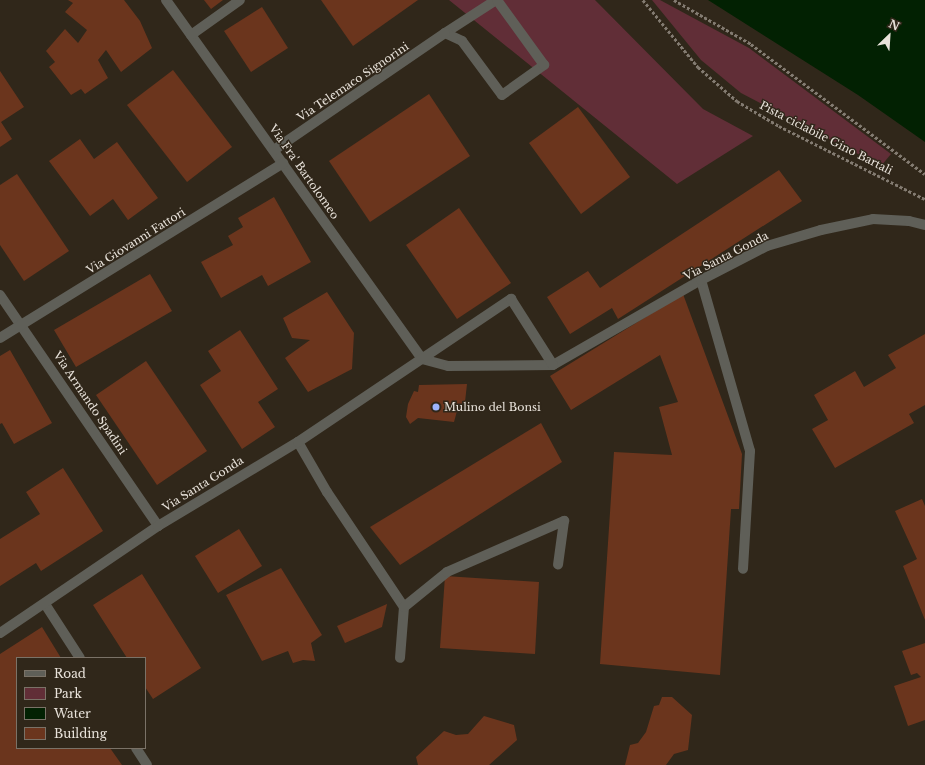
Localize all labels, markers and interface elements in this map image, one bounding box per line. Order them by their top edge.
north arrow [869,16,909,56]
text: N [886,17,902,34]
street label: Via Telemaco Signorini [295,40,411,124]
street label: Pista ciclabile Gino Bartali [757,99,895,177]
street label: Via Fra' Bartolomeo [266,122,342,222]
street label: Via Giovanni Fattori [84,205,188,277]
street label: Via Santa Gonda [681,229,771,283]
street label: Via Armando Spadini [51,349,129,457]
place label: Mulino del Bonsi [444,400,541,414]
marker: Mulino del Bonsi [431,402,441,412]
street label: Via Santa Gonda [160,454,246,514]
legend [16,657,146,749]
text: Road [54,666,86,681]
text: Park [54,686,82,701]
text: Water [54,706,91,721]
text: Building [54,726,107,741]

